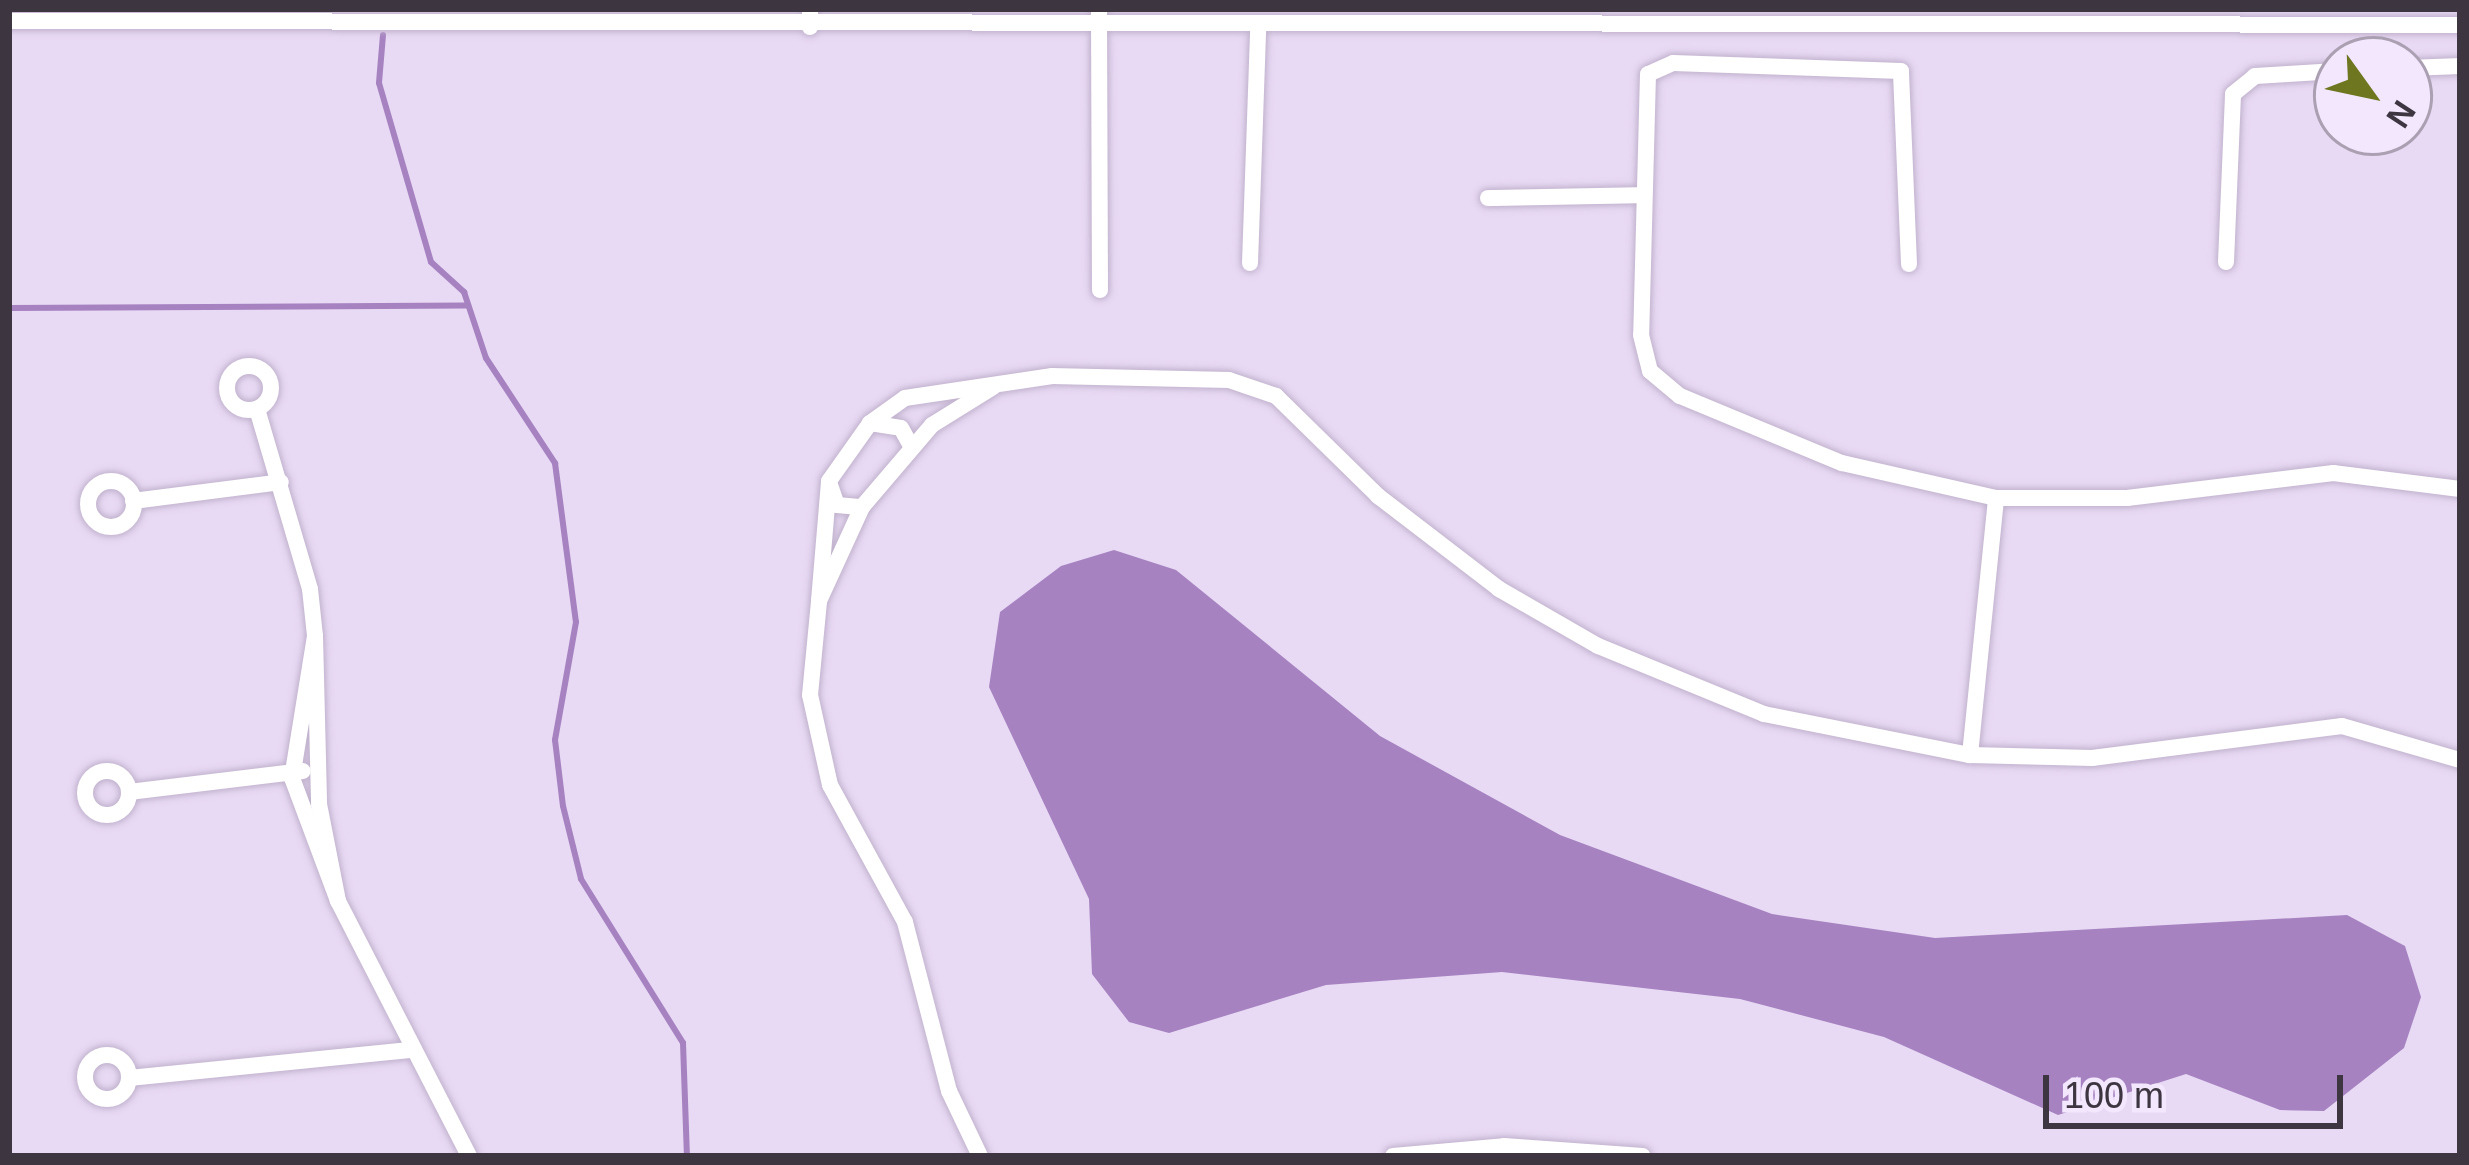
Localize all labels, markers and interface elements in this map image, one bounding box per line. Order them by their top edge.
north arrow [2313,36,2433,156]
text: N [2379,94,2423,134]
scale bar [2049,1051,2349,1125]
text: 100 m [2064,1075,2164,1116]

